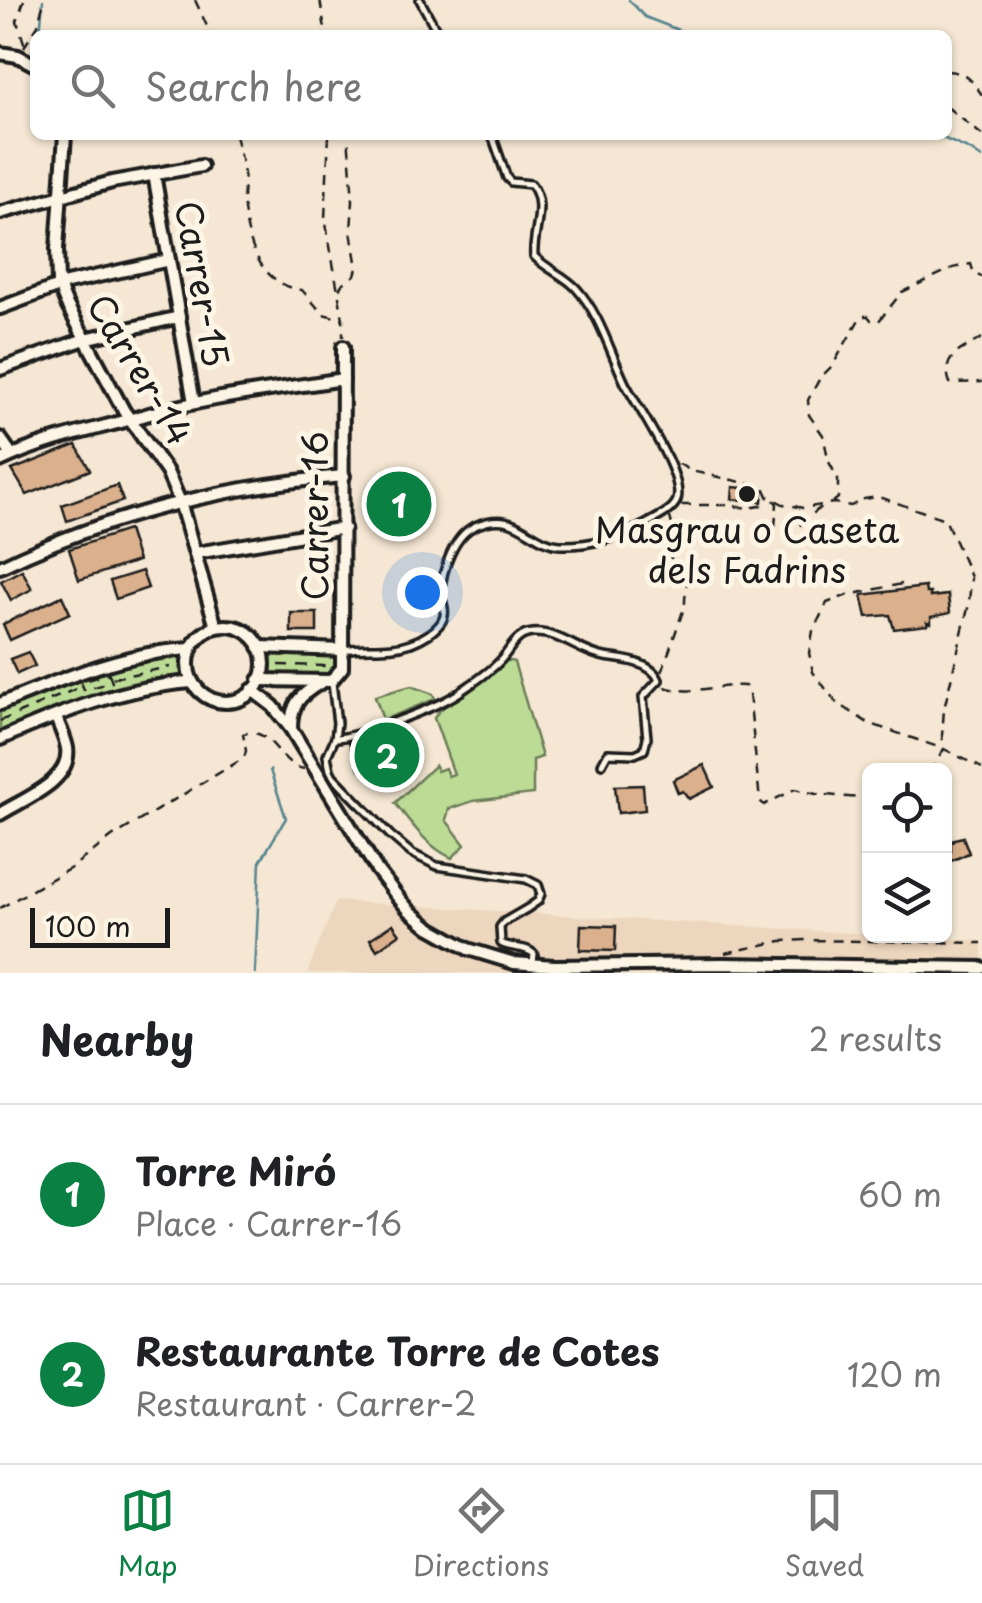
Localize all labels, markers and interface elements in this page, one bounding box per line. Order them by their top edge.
search box [30,30,952,140]
text: Search here [145,57,362,114]
icon: search [65,58,120,113]
street label: Carrer-15 [163,196,244,371]
street label: Carrer-14 [75,283,207,454]
street label: Carrer-16 [287,431,340,601]
pin: 1 [366,466,432,542]
marker: Masgrau o Caseta dels Fadrins [736,483,758,505]
place label: Masgrau o Caseta dels Fadrins [595,502,900,595]
your location [397,567,448,618]
pin: 2 [354,718,420,792]
map controls [862,763,952,943]
button: locate [862,763,952,853]
button: layers [862,853,952,943]
scale bar [30,903,170,948]
text: 100 m [45,904,131,947]
text: Nearby [40,1007,194,1070]
text: 2 results [809,1014,942,1062]
text: Torre Miró [135,1142,336,1199]
text: 1 [65,1170,80,1218]
text: 60 m [858,1170,942,1218]
text: Place · Carrer-16 [135,1199,402,1247]
text: Restaurante Torre de Cotes [135,1322,660,1379]
text: 2 [61,1350,84,1398]
text: 120 m [847,1350,942,1398]
text: Restaurant · Carrer-2 [135,1379,476,1427]
tab: Map [118,1483,178,1586]
tab: Directions [413,1483,549,1586]
tab: Saved [785,1483,864,1586]

